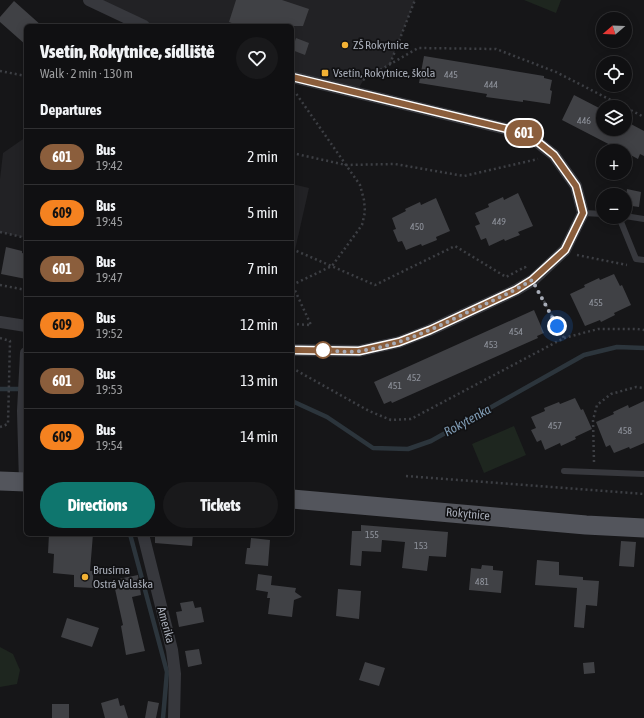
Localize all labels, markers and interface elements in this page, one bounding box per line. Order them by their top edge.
north arrow [596,12,632,48]
map controls [596,12,632,224]
button: heart [236,37,278,79]
place label: ZŠ Rokytnice [353,38,409,52]
text: Vsetín, Rokytnice, sídliště [40,40,215,62]
marker: ZŠ Rokytnice [340,40,350,50]
button: locate [596,56,632,92]
text: Walk · 2 min · 130 m [40,66,133,81]
place label: Vsetín, Rokytnice, škola [333,66,435,80]
marker: Vsetín, Rokytnice, škola [320,68,330,78]
house number: 445 [444,69,458,80]
house number: 444 [484,79,498,90]
button: layers [596,100,632,136]
text: Departures [40,101,102,118]
house number: 446 [577,115,591,126]
line badge: 601 [501,120,547,146]
text: 601 [514,125,534,141]
text: Bus [96,141,116,158]
button: + [596,144,632,180]
text: 2 min [247,148,278,165]
text: 601 [52,149,72,165]
text: 19:42 [96,158,123,173]
button: − [596,188,632,224]
text: Bus [96,197,116,214]
text: 5 min [247,204,278,221]
text: 609 [52,205,72,221]
text: 19:45 [96,214,123,229]
house number: 449 [492,216,506,227]
house number: 450 [410,221,424,232]
text: Bus [96,253,116,270]
text: 7 min [247,260,278,277]
text: 601 [52,261,72,277]
text: 19:47 [96,270,123,285]
house number: 455 [589,297,603,308]
text: Bus [96,309,116,326]
text: 12 min [240,316,278,333]
your location [547,316,567,336]
text: 609 [52,317,72,333]
text: 19:52 [96,326,123,341]
house number: 454 [509,326,523,337]
house number: 453 [484,339,498,350]
unlabelled marker [314,341,332,359]
text: Bus [96,365,116,382]
text: 13 min [240,372,278,389]
house number: 452 [407,372,421,383]
text: 601 [52,373,72,389]
house number: 451 [388,380,402,391]
text: 19:53 [96,382,123,397]
water label: Rokytenka [441,402,493,439]
house number: 457 [548,420,562,431]
text: Bus [96,421,116,438]
house number: 458 [618,425,632,436]
text: 14 min [240,428,278,445]
text: 609 [52,429,72,445]
text: 19:54 [96,438,123,453]
button: Directions [40,482,155,528]
button: Tickets [163,482,278,528]
street label: Rokytnice [446,505,490,523]
house number: 155 [365,529,379,540]
house number: 153 [414,540,428,551]
place label: Brusírna Ostrá Valaška [93,563,153,591]
marker: Brusírna Ostrá Valaška [80,572,90,582]
house number: 481 [475,576,489,587]
street label: Amerika [154,605,178,645]

